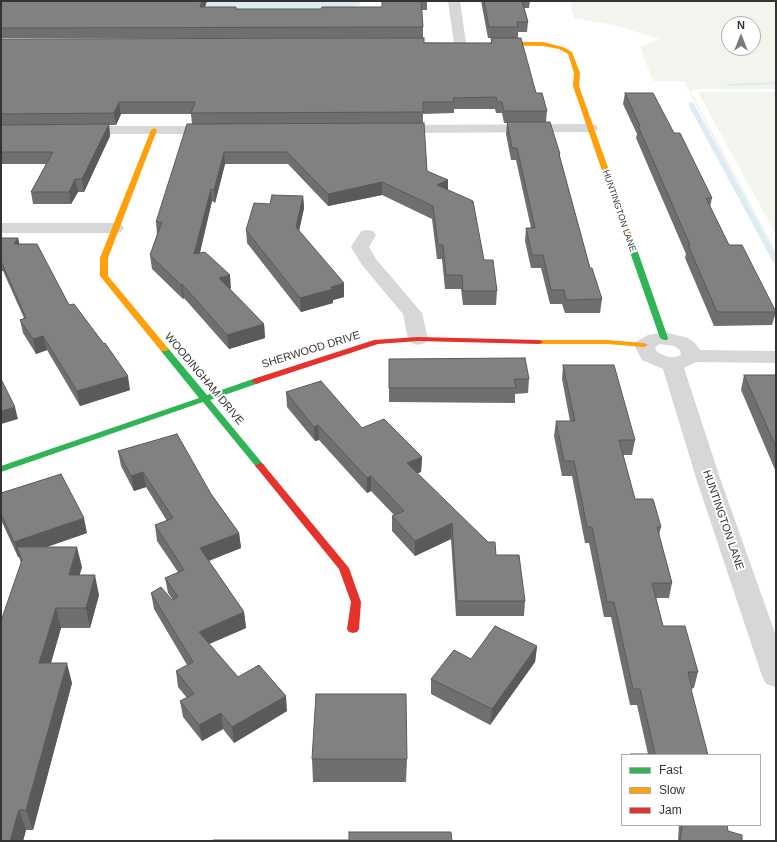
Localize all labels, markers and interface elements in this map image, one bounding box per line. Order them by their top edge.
north arrow [721,16,761,56]
text: N [737,19,745,31]
street label: HUNTINGTON LANE [600,169,638,253]
street label: SHERWOOD DRIVE [260,329,362,371]
street label: WOODINGHAM DRIVE [162,330,246,428]
street label: HUNTINGTON LANE [700,468,746,572]
legend [621,754,761,826]
text: Fast [659,763,682,777]
text: Slow [659,783,685,797]
text: Jam [659,803,682,817]

